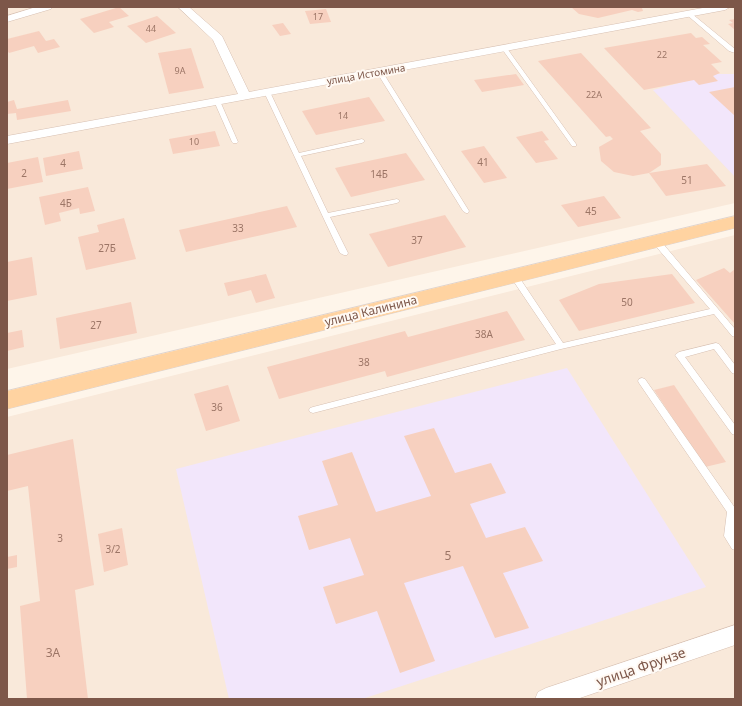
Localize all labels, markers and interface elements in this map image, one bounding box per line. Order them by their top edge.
house number: 17 [313,10,323,23]
house number: 44 [146,22,156,35]
house number: 22 [657,48,667,61]
street label: улица Истомина [326,60,406,88]
house number: 9А [175,64,186,77]
house number: 22А [586,88,602,101]
house number: 14 [338,109,348,122]
house number: 10 [189,135,199,148]
house number: 41 [477,155,489,169]
house number: 4 [60,156,66,170]
house number: 2 [21,166,27,180]
house number: 14Б [370,167,388,181]
house number: 51 [681,173,693,187]
house number: 4Б [60,196,72,210]
house number: 45 [585,204,597,218]
house number: 33 [232,221,244,235]
house number: 37 [411,233,423,247]
house number: 27Б [98,241,116,255]
street label: улица Калинина [323,291,419,330]
house number: 50 [621,295,633,309]
house number: 27 [90,318,102,332]
house number: 38А [475,327,494,341]
house number: 38 [358,355,370,369]
house number: 36 [211,400,223,414]
house number: 3 [57,531,63,545]
house number: 3/2 [105,542,121,556]
house number: 5 [445,547,452,564]
street label: улица Фрунзе [594,642,688,691]
house number: 3А [46,644,61,661]

